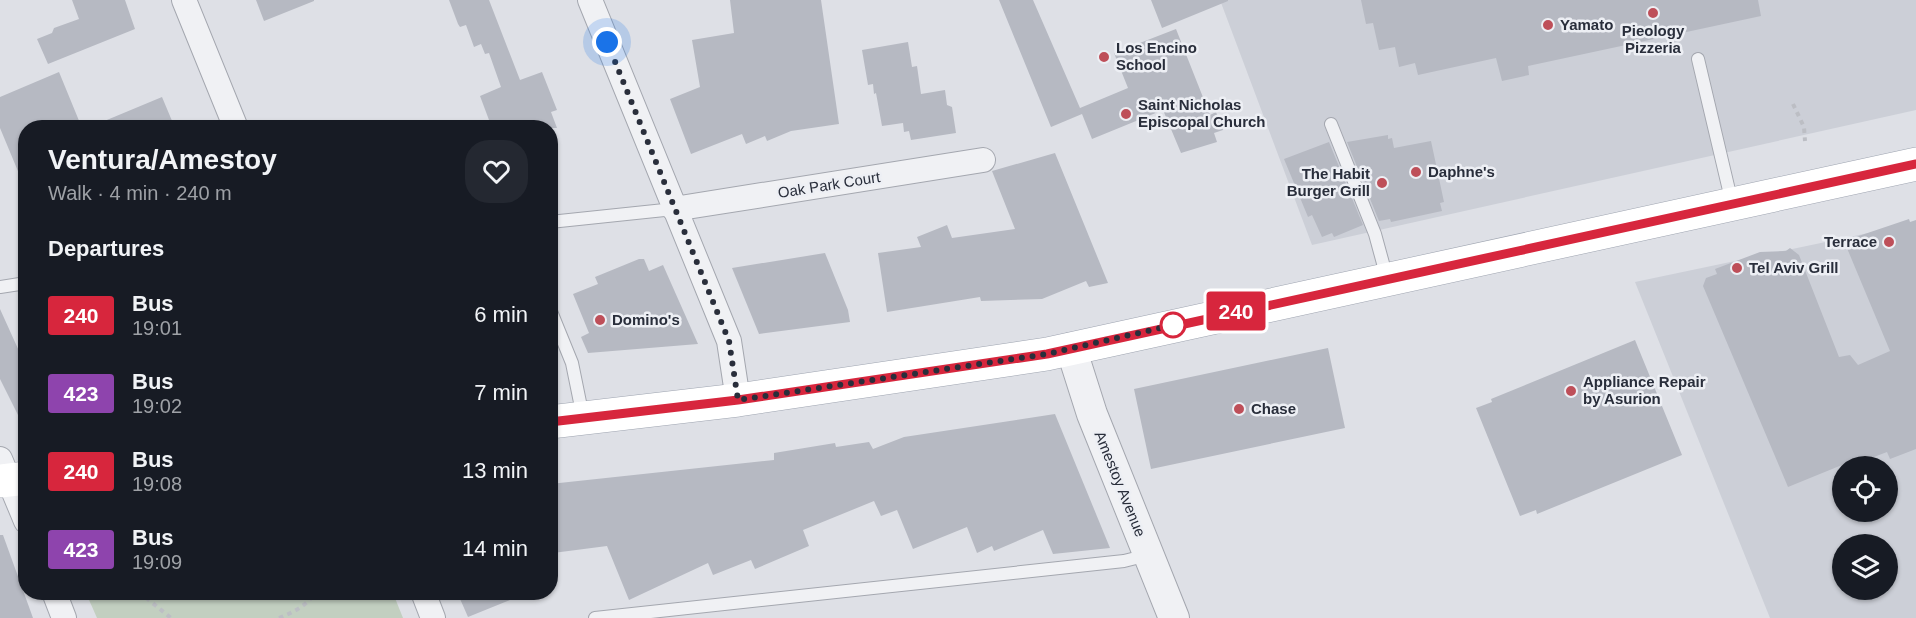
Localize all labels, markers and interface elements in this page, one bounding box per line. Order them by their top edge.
marker: Pieology Pizzeria [1646,6,1660,20]
place label: Yamato [1560,16,1613,33]
marker: Yamato [1541,18,1555,32]
place label: Pieology Pizzeria [1622,22,1685,56]
your location [592,27,622,57]
place label: Los Encino School [1116,39,1197,73]
marker: Los Encino School [1097,50,1111,64]
place label: Saint Nicholas Episcopal Church [1138,96,1266,130]
marker: Saint Nicholas Episcopal Church [1119,107,1133,121]
button: heart [465,140,528,203]
text: Ventura/Amestoy [48,144,277,175]
place label: Daphne's [1428,163,1495,180]
place label: The Habit Burger Grill [1287,165,1370,199]
marker: Daphne's [1409,165,1423,179]
street label: Oak Park Court [777,168,882,201]
marker: The Habit Burger Grill [1375,176,1389,190]
text: Walk · 4 min · 240 m [48,182,232,204]
place label: Terrace [1824,233,1877,250]
marker: Terrace [1882,235,1896,249]
text: Departures [48,236,164,261]
place label: Tel Aviv Grill [1749,259,1838,276]
marker: Tel Aviv Grill [1730,261,1744,275]
text: Bus [132,291,174,316]
line badge: 240 [1202,292,1270,330]
text: 240 [1218,300,1254,323]
text: 6 min [474,302,528,327]
text: 240 [63,304,99,327]
place label: Domino's [612,311,680,328]
unlabelled marker [1160,312,1186,338]
marker: Domino's [593,313,607,327]
text: 19:01 [132,317,182,339]
text: Bus [132,369,174,394]
place label: Appliance Repair by Asurion [1583,373,1706,407]
text: 7 min [474,380,528,405]
text: 423 [63,382,99,405]
marker: Appliance Repair by Asurion [1564,384,1578,398]
text: 19:02 [132,395,182,417]
place label: Chase [1251,400,1296,417]
marker: Chase [1232,402,1246,416]
street label: Amestoy Avenue [1092,429,1149,539]
text: Bus [132,447,174,472]
map controls [1832,456,1898,600]
button: locate [1832,456,1898,522]
text: 13 min [462,458,528,483]
text: 240 [63,460,99,483]
text: 19:08 [132,473,182,495]
text: Bus [132,525,174,550]
button: layers [1832,534,1898,600]
text: 14 min [462,536,528,561]
text: 423 [63,538,99,561]
text: 19:09 [132,551,182,573]

